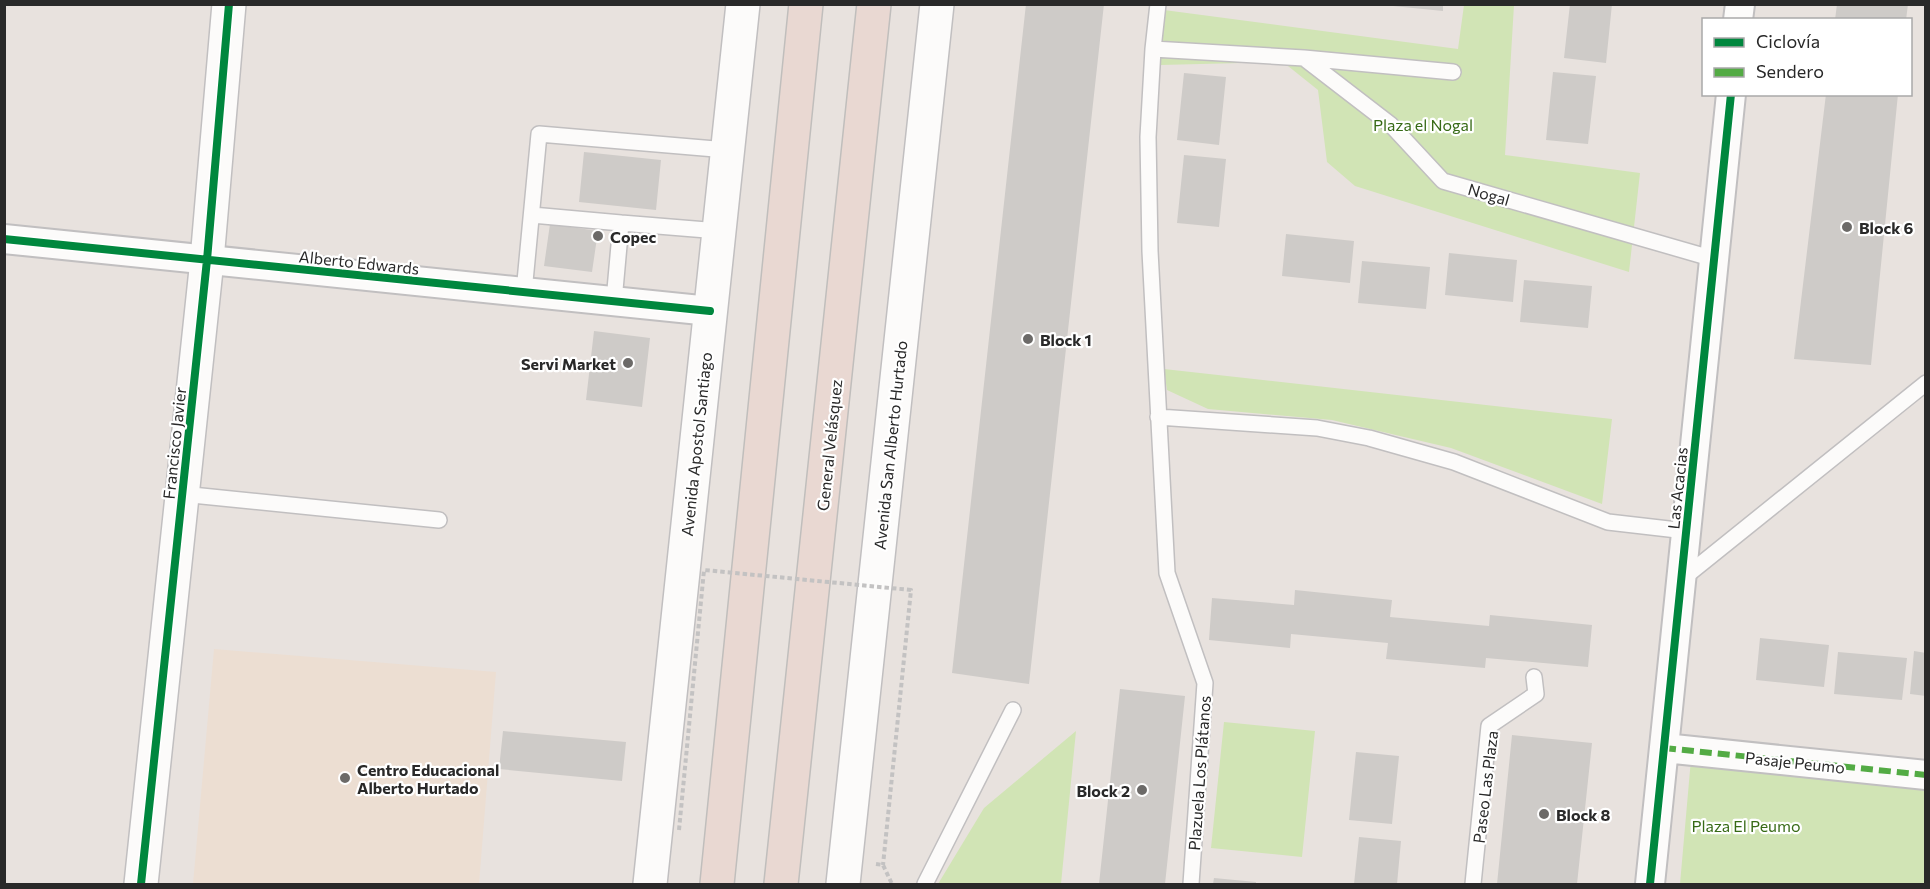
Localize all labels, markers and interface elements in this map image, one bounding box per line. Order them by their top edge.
legend [1702,18,1912,96]
text: Ciclovía [1756,30,1820,52]
text: Sendero [1756,60,1824,82]
park label: Plaza el Nogal [1373,115,1473,134]
street label: Nogal [1466,179,1512,209]
place label: Block 6 [1859,218,1914,237]
marker: Block 6 [1840,220,1854,234]
place label: Copec [610,227,656,246]
marker: Copec [591,229,605,243]
street label: Alberto Edwards [298,246,420,278]
place label: Block 1 [1040,330,1092,349]
marker: Block 1 [1021,332,1035,346]
street label: Avenida San Alberto Hurtado [870,339,910,551]
street label: Avenida Apostol Santiago [677,351,715,537]
place label: Servi Market [521,354,616,373]
marker: Servi Market [621,356,635,370]
street label: General Velásquez [813,378,845,512]
street label: Francisco Javier [159,385,189,500]
street label: Las Acacias [1663,446,1691,530]
street label: Plazuela Los Plátanos [1184,695,1214,851]
street label: Paseo Las Plaza [1469,730,1501,844]
street label: Pasaje Peumo [1744,747,1846,777]
place label: Centro Educacional Alberto Hurtado [357,760,499,797]
marker: Centro Educacional Alberto Hurtado [338,771,352,785]
place label: Block 2 [1076,781,1130,800]
marker: Block 2 [1135,783,1149,797]
place label: Block 8 [1556,805,1611,824]
marker: Block 8 [1537,807,1551,821]
park label: Plaza El Peumo [1691,816,1801,835]

